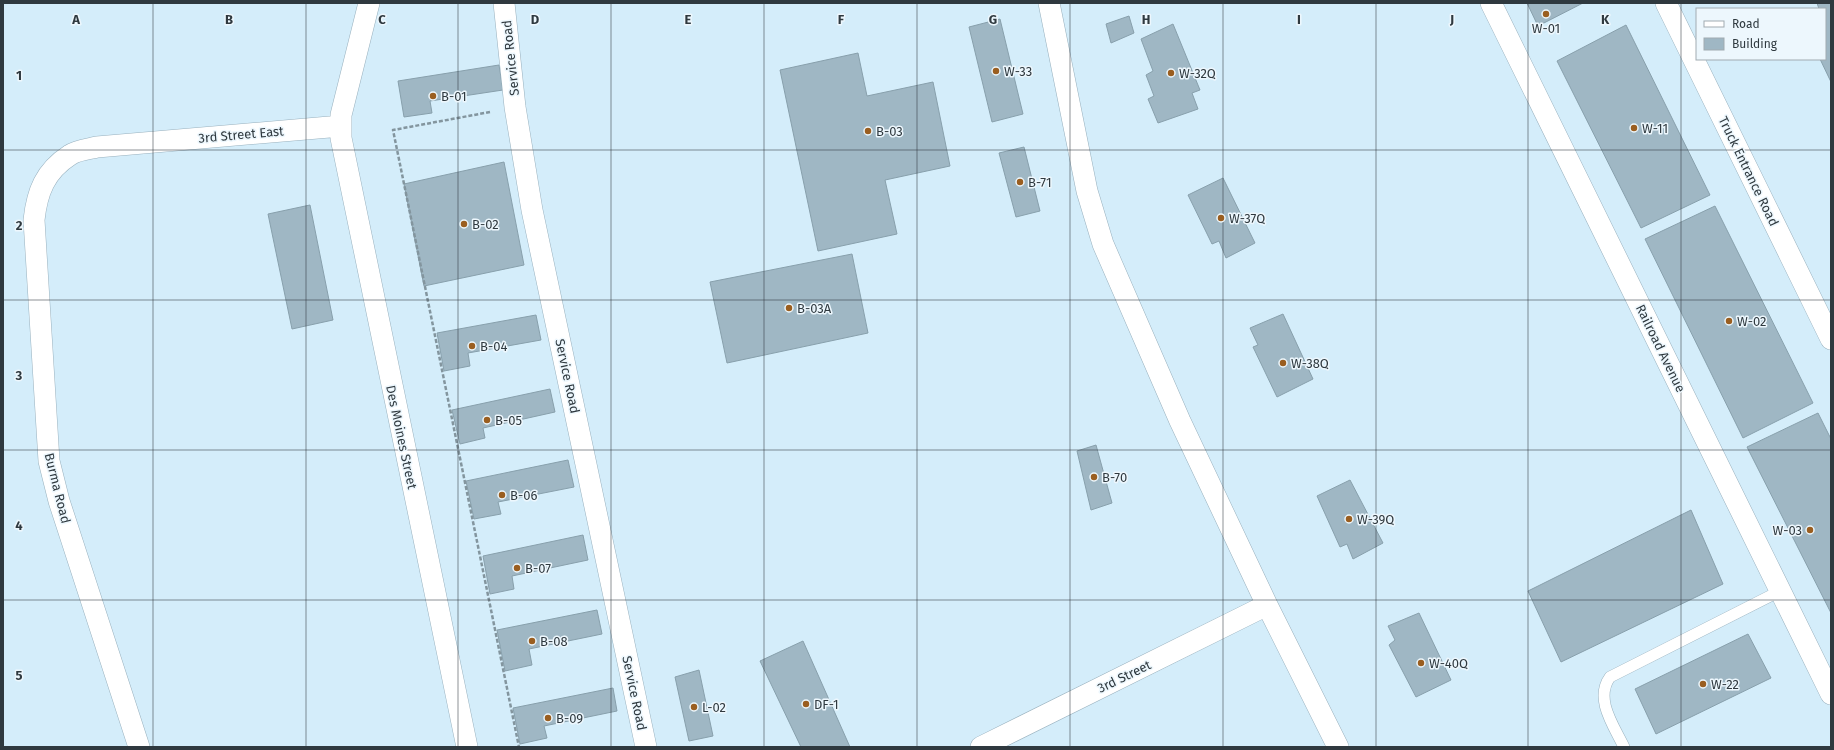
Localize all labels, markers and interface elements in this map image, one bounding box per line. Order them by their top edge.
legend [1696,8,1826,60]
marker: W-01 [1541,9,1551,19]
text: A [71,12,80,27]
text: B [225,12,233,27]
text: C [378,12,386,27]
text: D [531,12,540,27]
text: E [685,12,692,27]
text: F [838,12,845,27]
text: G [989,12,997,27]
text: H [1142,12,1150,27]
text: I [1297,12,1301,27]
text: J [1449,12,1454,27]
text: K [1601,12,1610,27]
text: Road [1732,17,1760,31]
street label: Service Road [499,20,522,96]
place label: W-01 [1532,21,1560,36]
text: Building [1732,37,1778,51]
place label: W-33 [1004,64,1032,79]
marker: W-33 [991,66,1001,76]
place label: W-32Q [1179,66,1216,81]
text: 1 [16,68,22,83]
marker: W-32Q [1166,68,1176,78]
place label: B-01 [441,89,467,104]
marker: B-01 [428,91,438,101]
street label: Truck Entrance Road [1715,114,1782,228]
place label: W-11 [1642,121,1668,136]
street label: 3rd Street East [198,123,285,146]
marker: W-11 [1629,123,1639,133]
place label: B-03 [876,124,903,139]
marker: B-03 [863,126,873,136]
place label: B-71 [1028,175,1052,190]
marker: B-71 [1015,177,1025,187]
place label: W-37Q [1229,211,1265,226]
marker: W-37Q [1216,213,1226,223]
place label: B-02 [472,217,499,232]
text: 2 [16,218,23,233]
marker: B-02 [459,219,469,229]
place label: B-03A [797,301,832,316]
street label: Railroad Avenue [1633,302,1688,395]
marker: B-03A [784,303,794,313]
place label: W-02 [1737,314,1767,329]
marker: W-02 [1724,316,1734,326]
street label: Service Road [552,338,583,415]
place label: B-04 [480,339,507,354]
marker: B-04 [467,341,477,351]
place label: W-38Q [1291,356,1329,371]
marker: W-38Q [1278,358,1288,368]
text: 3 [15,368,23,383]
street label: Des Moines Street [383,384,420,491]
place label: B-05 [495,413,522,428]
marker: B-05 [482,415,492,425]
street label: Burma Road [42,451,74,525]
place label: B-70 [1102,470,1127,485]
marker: B-70 [1089,472,1099,482]
place label: B-06 [510,488,537,503]
marker: B-06 [497,490,507,500]
place label: W-39Q [1357,512,1394,527]
marker: W-39Q [1344,514,1354,524]
text: 4 [15,518,23,533]
place label: W-03 [1772,523,1802,538]
marker: W-03 [1805,525,1815,535]
place label: B-07 [525,561,551,576]
marker: B-07 [512,563,522,573]
place label: B-08 [540,634,568,649]
marker: B-08 [527,636,537,646]
street label: Service Road [619,655,650,732]
place label: W-40Q [1429,656,1468,671]
street label: 3rd Street [1095,657,1154,696]
marker: W-40Q [1416,658,1426,668]
text: 5 [16,668,23,683]
place label: W-22 [1711,677,1739,692]
marker: W-22 [1698,679,1708,689]
place label: DF-1 [814,697,839,712]
marker: DF-1 [801,699,811,709]
place label: L-02 [702,700,726,715]
marker: L-02 [689,702,699,712]
place label: B-09 [556,711,583,726]
marker: B-09 [543,713,553,723]

